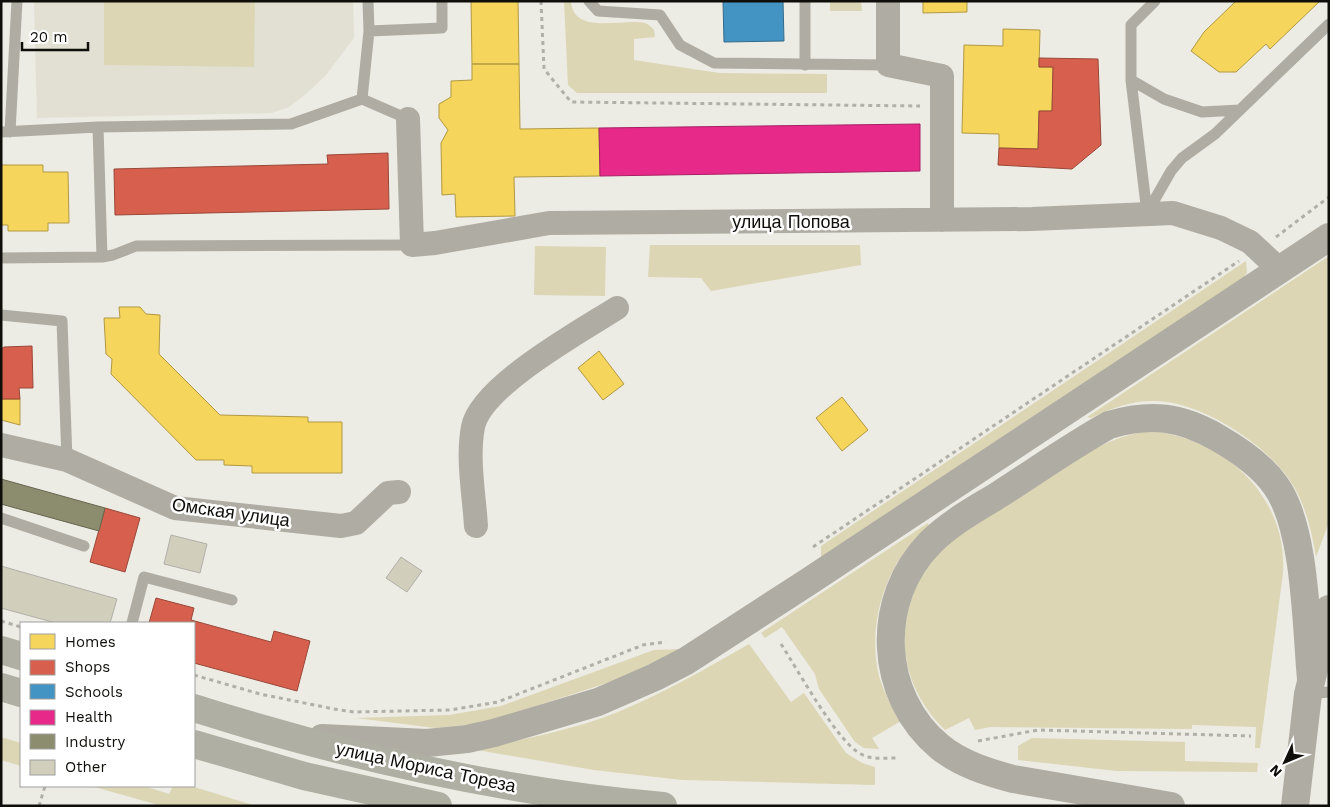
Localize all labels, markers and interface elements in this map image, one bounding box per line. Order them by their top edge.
scale bar [22,20,89,52]
text: 20 m [30,28,68,46]
street label: улица Попова [732,211,851,232]
street label: Омская улица [171,493,292,531]
legend [20,622,195,787]
text: Homes [65,633,116,651]
text: Shops [65,658,110,676]
text: Schools [65,683,123,701]
text: Health [65,708,113,726]
text: Industry [65,733,126,751]
north arrow [1260,737,1310,787]
street label: улица Мориса Тореза [334,738,519,797]
text: Other [65,758,107,776]
text: N [1266,762,1285,780]

